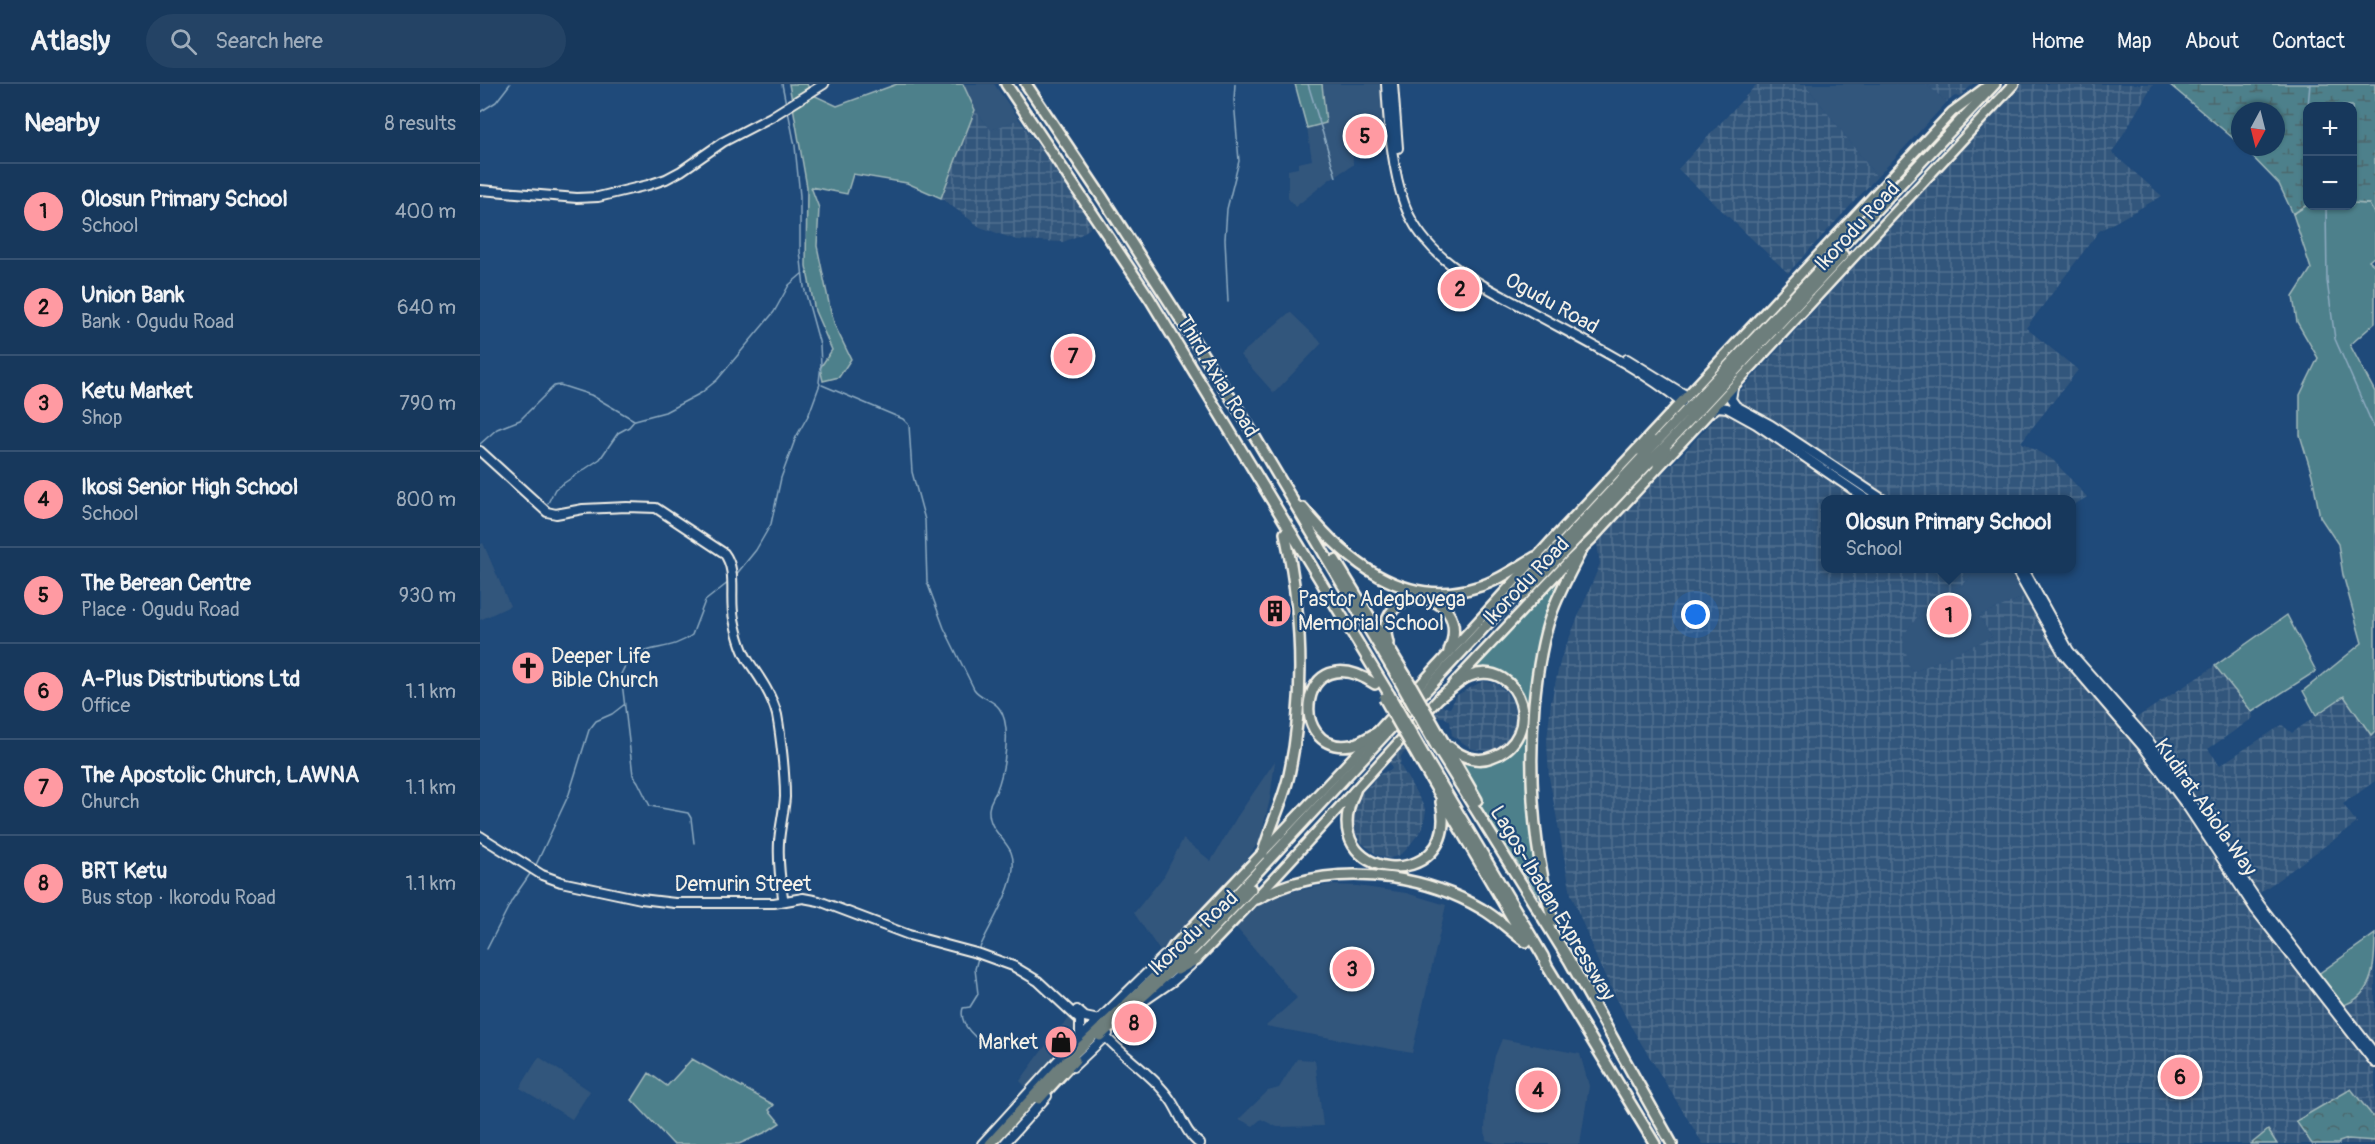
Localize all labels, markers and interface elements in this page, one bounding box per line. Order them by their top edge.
search box [146,14,566,68]
text: Atlasly [30,24,110,59]
icon: search [167,25,200,58]
text: Search here [215,27,323,55]
text: Home [2031,28,2084,55]
text: Map [2117,28,2152,55]
text: About [2185,28,2239,55]
text: Contact [2272,28,2345,55]
north arrow [2231,102,2285,156]
map controls [2303,102,2357,210]
button: + [2303,102,2357,156]
text: Nearby [24,107,100,139]
text: 8 results [385,111,456,136]
pin: 5 [1346,113,1384,158]
button: − [2303,156,2357,210]
street label: Ikorodu Road [1809,176,1906,277]
text: Olosun Primary School [81,185,288,213]
text: 1 [40,199,47,224]
text: 400 m [395,199,456,224]
text: School [81,213,138,238]
pin: 2 [1440,266,1480,312]
street label: Ogudu Road [1500,267,1604,340]
text: Union Bank [81,281,184,309]
text: 2 [38,295,49,320]
text: 640 m [397,295,456,320]
text: Bank · Ogudu Road [81,309,234,334]
street label: Third Axial Road [1170,310,1265,442]
pin: 7 [1054,334,1092,378]
text: Ketu Market [81,377,193,405]
text: 3 [38,391,49,416]
text: 790 m [399,391,456,416]
text: Shop [81,405,122,430]
text: Ikosi Senior High School [81,473,298,501]
text: 4 [38,487,49,512]
text: 800 m [397,487,456,512]
popup [1821,495,2076,573]
text: School [81,501,138,526]
text: Olosun Primary School [1845,508,2052,536]
street label: Ikorodu Road [1477,531,1575,631]
text: School [1845,536,1903,561]
text: The Berean Centre [81,569,251,597]
text: 5 [38,583,49,608]
text: 930 m [399,583,456,608]
place label: Pastor Adegboyega Memorial School [1298,586,1466,637]
pin: 1 [1930,592,1968,638]
building icon: Pastor Adegboyega Memorial School [1257,593,1293,629]
text: Place · Ogudu Road [81,597,240,622]
your location [1681,600,1710,629]
place label: Deeper Life Bible Church [551,643,658,694]
church icon: Deeper Life Bible Church [510,650,546,686]
text: A-Plus Distributions Ltd [81,665,300,693]
text: 6 [38,679,49,704]
text: 1.1 km [406,679,456,704]
text: Office [81,693,130,718]
street label: Kudirat Abiola Way [2148,733,2263,881]
text: The Apostolic Church, LAWNA [81,761,359,789]
text: 7 [38,775,49,800]
text: 1.1 km [406,775,456,800]
text: Church [81,789,139,814]
street label: Lagos-Ibadan Expressway [1484,801,1622,1006]
text: BRT Ketu [81,857,167,885]
text: 8 [38,871,49,896]
text: 1.1 km [406,871,456,896]
street label: Demurin Street [675,871,812,898]
text: Bus stop · Ikorodu Road [81,885,276,910]
street label: Ikorodu Road [1143,885,1244,982]
pin: 3 [1332,946,1372,992]
pin: 8 [1114,1000,1154,1046]
shop icon: Market [1043,1024,1079,1060]
place label: Market [978,1029,1039,1056]
pin: 6 [2160,1054,2200,1100]
pin: 4 [1518,1068,1558,1112]

